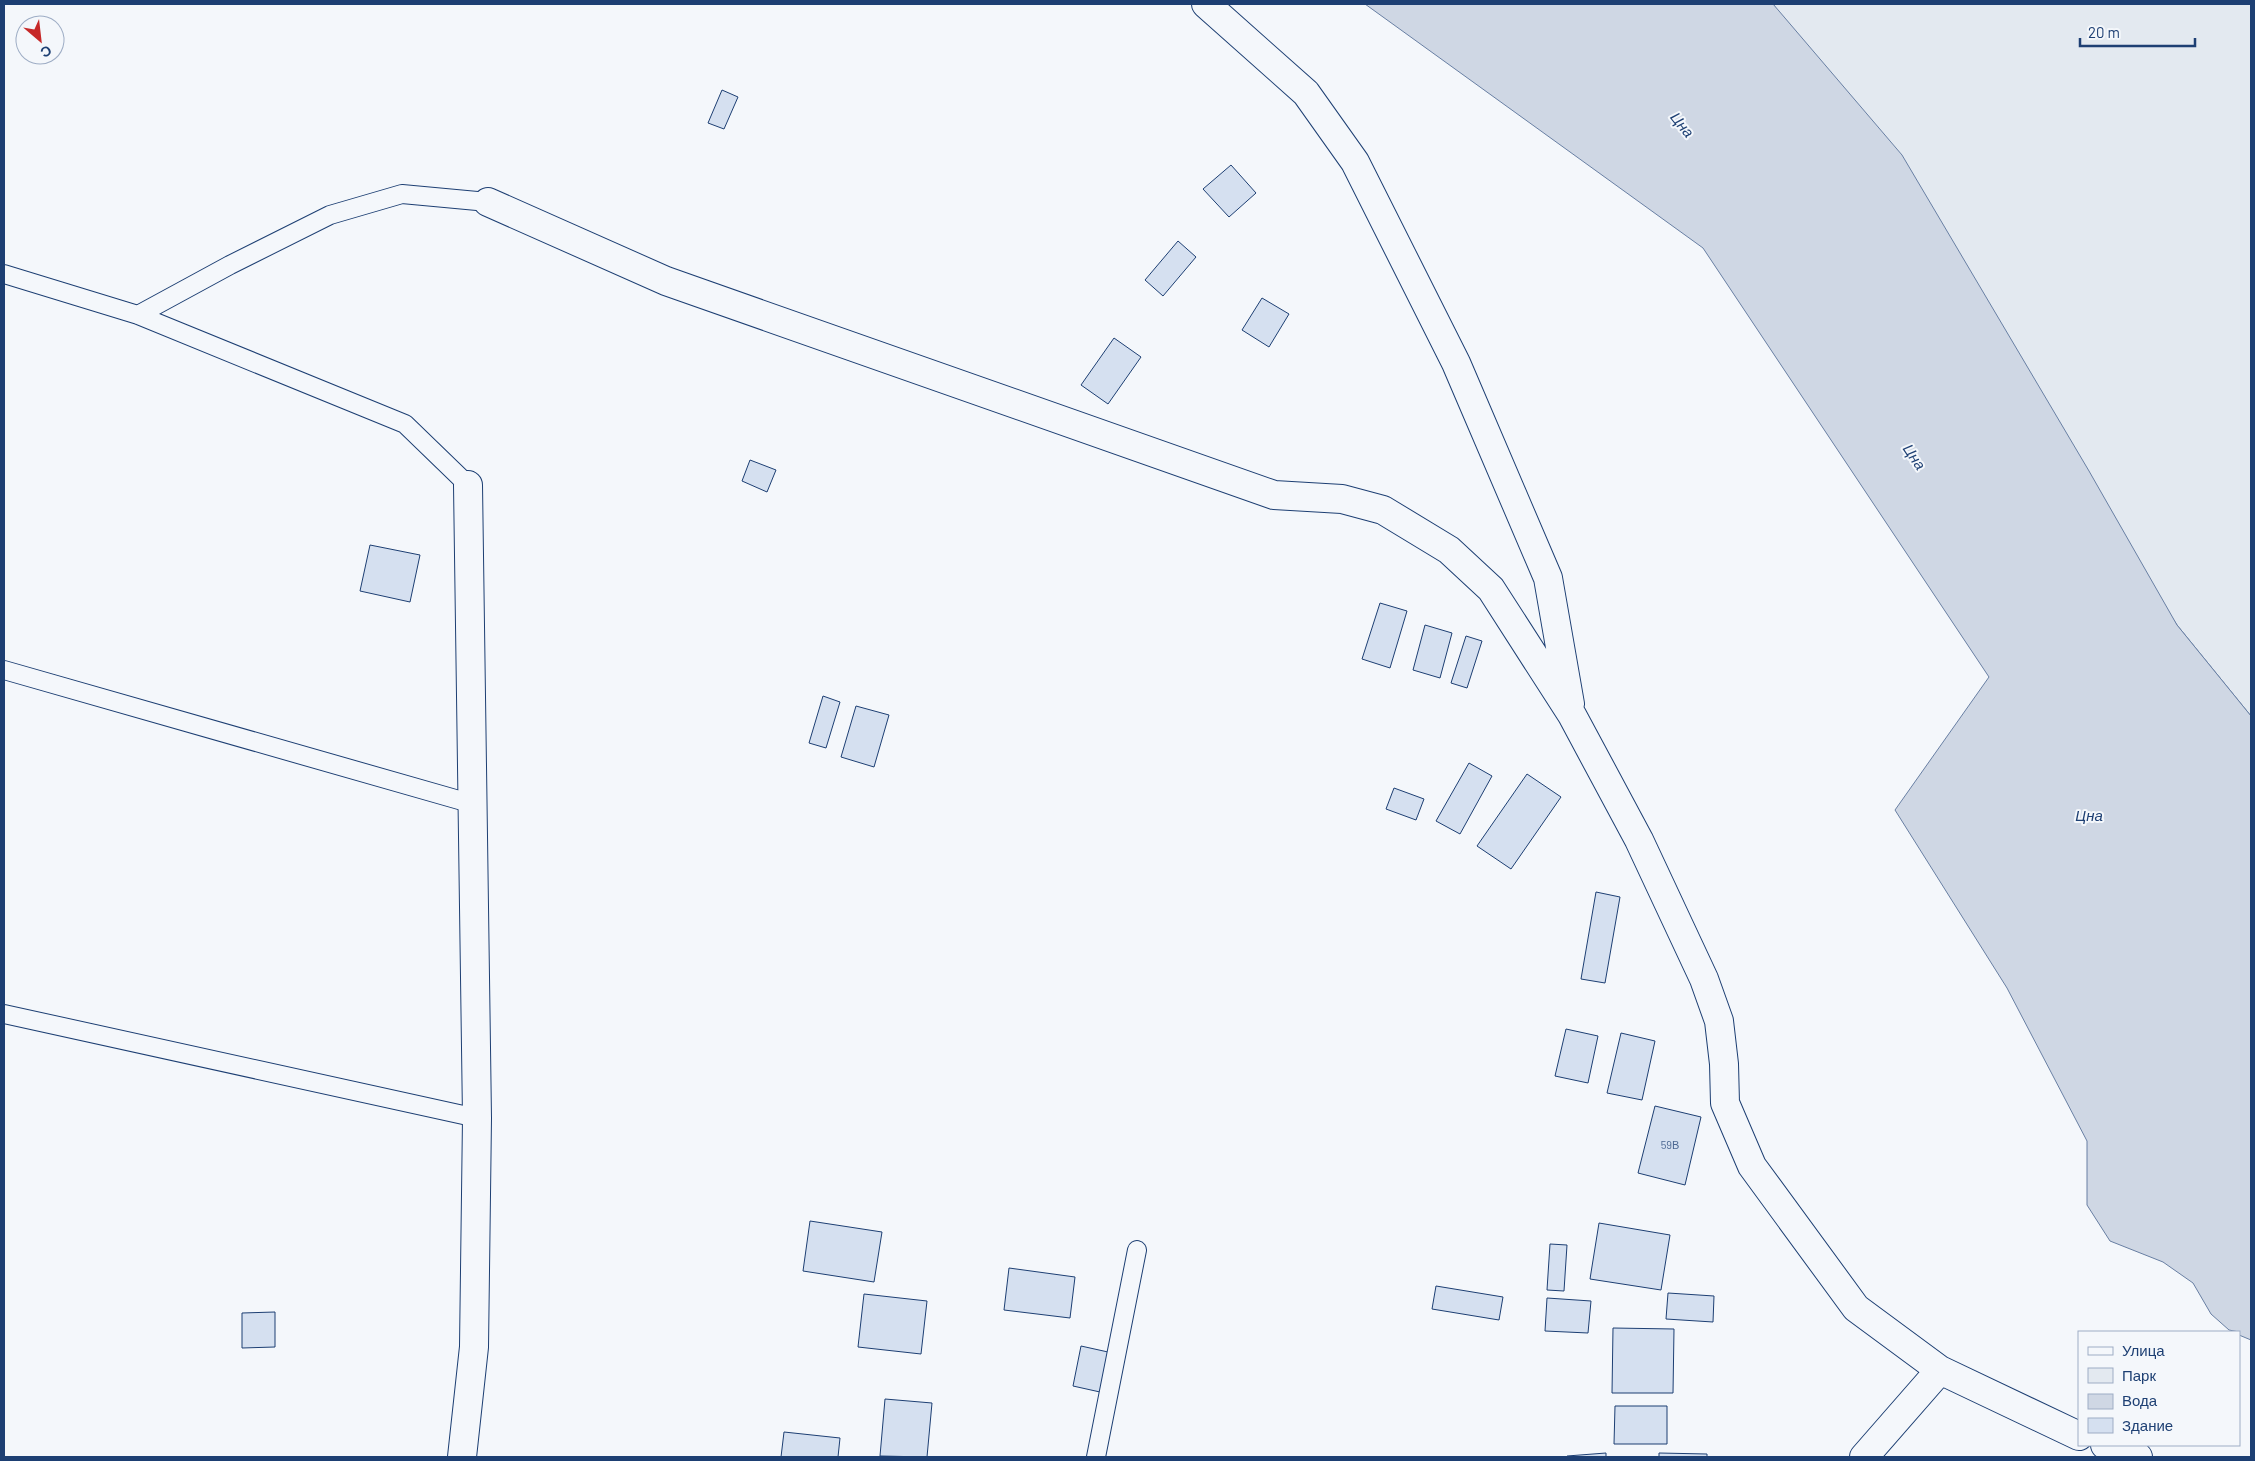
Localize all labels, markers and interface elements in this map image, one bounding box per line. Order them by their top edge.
north arrow [15,15,65,65]
scale bar [2080,15,2195,47]
text: 20 m [2088,23,2120,41]
text: С [38,42,55,62]
water label: Цна [1667,108,1698,141]
water label: Цна [1900,440,1930,473]
water label: Цна [2075,806,2103,824]
house number: 59В [1661,1138,1679,1151]
legend [2078,1331,2240,1446]
text: Улица [2122,1341,2165,1359]
text: Парк [2122,1366,2156,1384]
text: Вода [2122,1391,2158,1409]
text: Здание [2122,1416,2173,1434]

